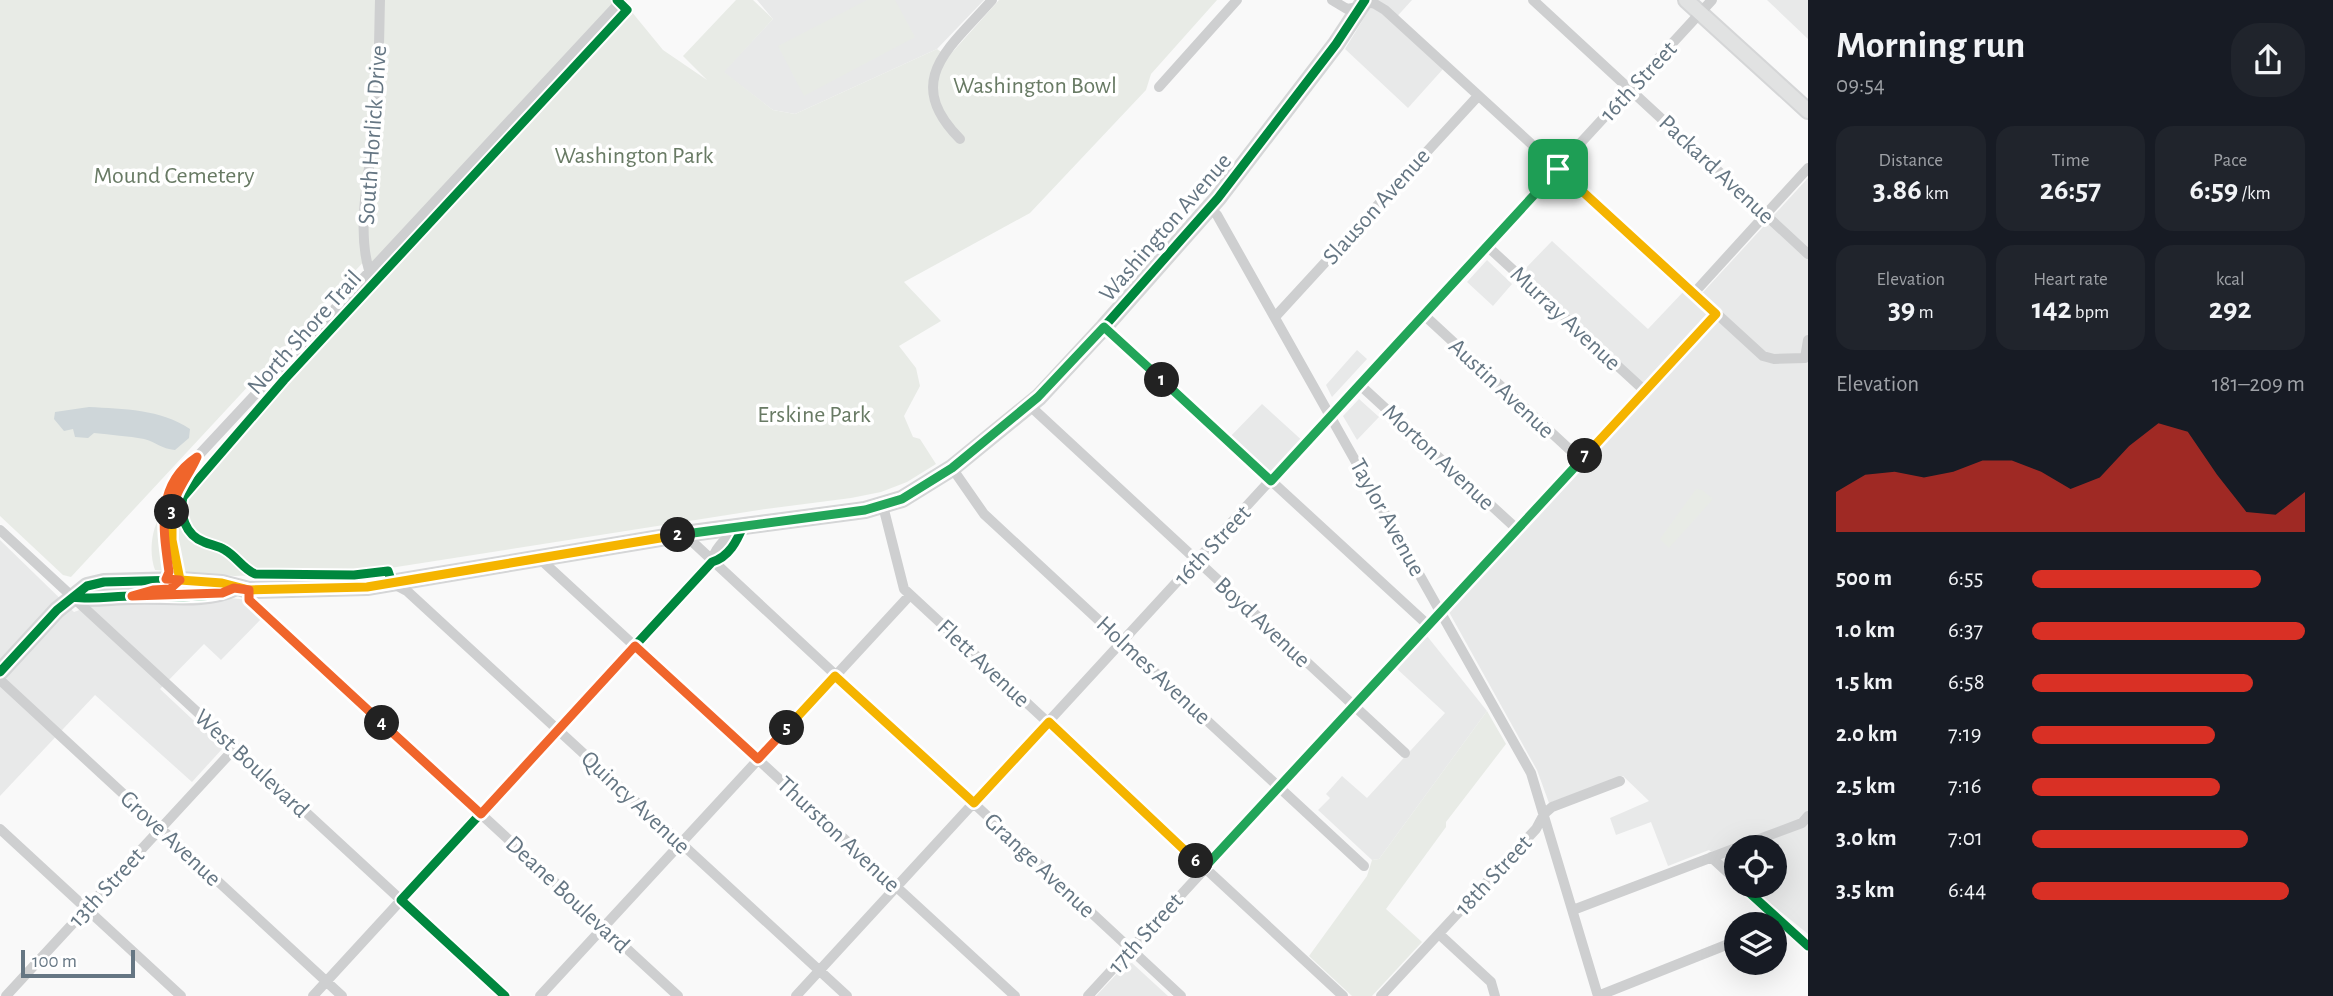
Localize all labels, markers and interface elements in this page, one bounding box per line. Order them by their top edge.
button: share [2231,23,2305,97]
text: Morning run [1836,27,2025,65]
street label: 16th Street [1596,37,1682,126]
street label: South Horlick Drive [355,44,391,226]
park label: Washington Bowl [953,74,1117,98]
text: 09:54 [1836,74,1885,97]
street label: Packard Avenue [1654,111,1778,229]
pin [1528,139,1588,199]
park label: Washington Park [554,144,714,168]
street label: Slauson Avenue [1319,144,1435,269]
street label: Washington Avenue [1095,149,1236,306]
icon: arrive [1539,150,1577,188]
text: Distance [1879,151,1943,170]
text: Time [2052,151,2089,170]
text: Pace [2213,151,2247,170]
park label: Mound Cemetery [93,164,255,188]
text: 3.86 [1873,175,1922,205]
text: 26:57 [2040,175,2101,205]
text: 6:59 [2190,175,2238,205]
text: km [1922,184,1949,203]
text: /km [2238,184,2271,203]
street label: Murray Avenue [1506,262,1625,375]
street label: North Shore Trail [243,266,366,399]
text: Elevation [1876,270,1945,289]
text: Heart rate [2033,270,2108,289]
text: kcal [2216,270,2245,289]
text: 39 [1888,294,1915,324]
text: 142 [2032,294,2072,324]
text: 292 [2209,294,2252,324]
text: m [1915,303,1934,322]
text: bpm [2072,303,2109,322]
street label: Austin Avenue [1444,334,1559,443]
pin: 1 [1144,362,1180,398]
text: 1 [1158,370,1165,389]
text: Elevation [1836,373,1919,396]
text: 181–209 m [2212,373,2305,396]
street label: Morton Avenue [1378,400,1499,515]
park label: Erskine Park [757,403,871,427]
pin: 7 [1568,438,1602,474]
text: 7 [1580,446,1589,465]
street label: Taylor Avenue [1345,455,1429,580]
pin: 3 [154,494,190,530]
street label: 16th Street [1170,501,1256,590]
text: 3 [167,502,176,521]
pin: 2 [660,518,696,552]
text: 2 [673,525,682,544]
text: 500 m [1836,567,1892,590]
text: 6:55 [1948,567,1983,590]
street label: Boyd Avenue [1210,573,1315,673]
street label: Holmes Avenue [1091,612,1215,730]
street label: Flett Avenue [932,615,1034,712]
text: 1.0 km [1836,619,1895,642]
text: 6:37 [1948,619,1983,642]
text: 1.5 km [1836,671,1893,694]
text: 6:58 [1948,671,1985,694]
street label: West Boulevard [190,705,313,822]
pin: 4 [364,706,400,740]
pin: 5 [770,710,804,746]
text: 4 [377,713,386,732]
text: 5 [782,718,791,737]
text: 2.0 km [1836,723,1898,746]
text: 7:19 [1948,723,1982,746]
street label: Quincy Avenue [576,746,694,859]
street label: Thurston Avenue [772,772,904,897]
text: 2.5 km [1836,775,1895,798]
text: 7:16 [1948,775,1982,798]
street label: Grove Avenue [115,786,225,891]
street label: Grange Avenue [979,809,1099,923]
text: 3.0 km [1836,827,1897,850]
text: 7:01 [1948,827,1983,850]
street label: 18th Street [1451,831,1537,921]
street label: Deane Boulevard [501,832,634,958]
map controls [1724,835,1787,975]
button: locate [1724,835,1787,898]
street label: 13th Street [64,843,149,932]
pin: 6 [1178,844,1214,878]
text: 6 [1191,851,1200,870]
text: 3.5 km [1836,879,1895,902]
text: 6:44 [1948,879,1986,902]
street label: 17th Street [1104,889,1188,978]
button: layers [1724,912,1787,975]
scale bar [21,947,135,979]
text: 100 m [32,952,77,971]

